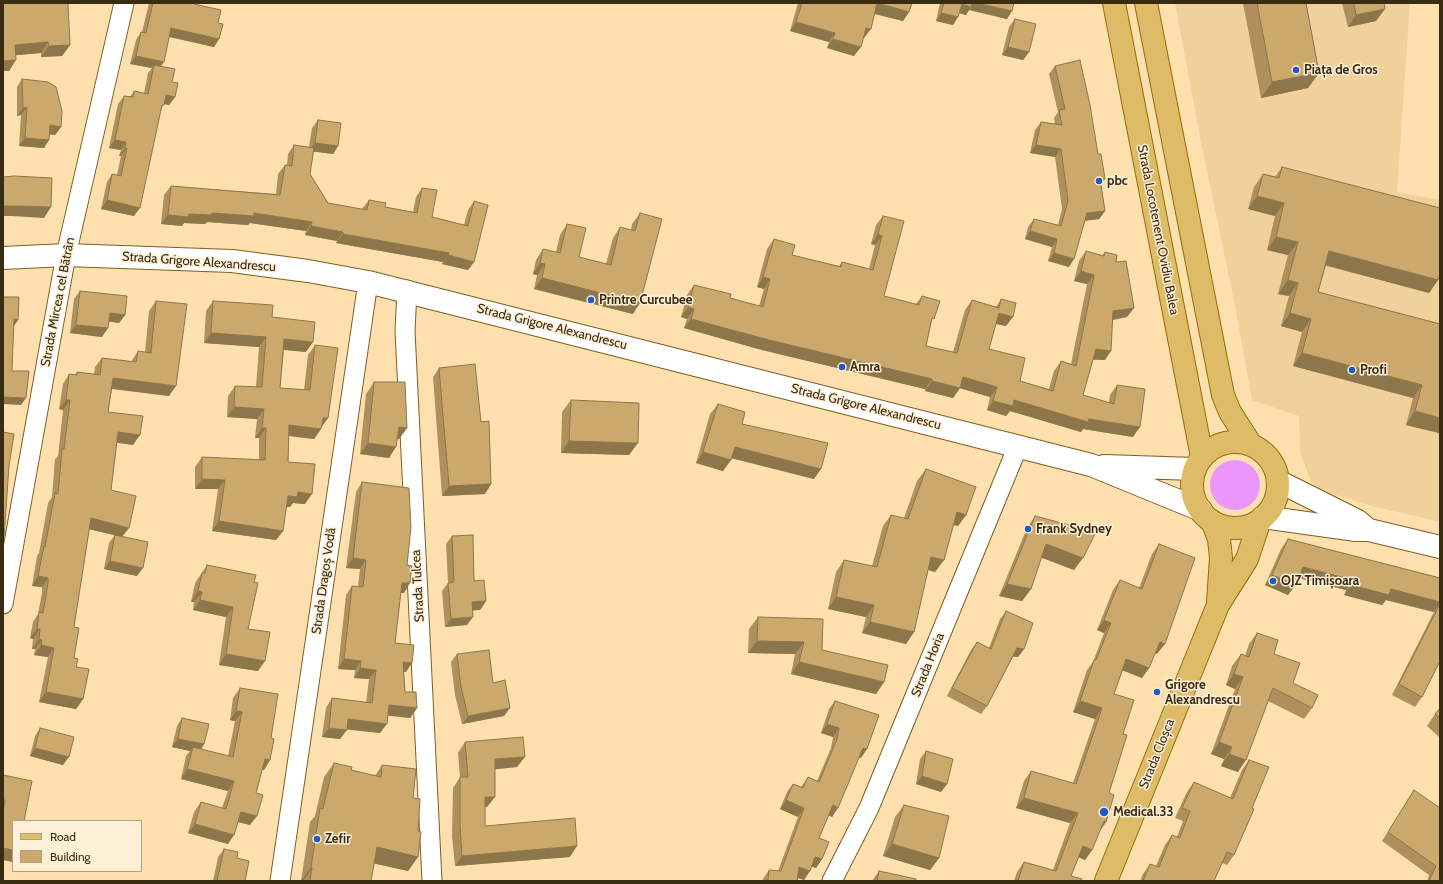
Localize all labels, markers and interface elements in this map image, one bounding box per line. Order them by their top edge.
place label: Piața de Gros [1304,62,1378,78]
marker: Piața de Gros [1291,65,1301,75]
street label: Strada Locotenent Ovidiu Balea [1134,144,1182,316]
place label: pbc [1107,173,1128,189]
marker: pbc [1094,176,1104,186]
street label: Strada Mircea cel Bătrân [38,236,78,368]
street label: Strada Grigore Alexandrescu [122,249,276,275]
place label: Printre Curcubee [599,292,692,308]
marker: Printre Curcubee [586,295,596,305]
street label: Strada Grigore Alexandrescu [475,301,629,353]
place label: Amra [850,359,880,375]
marker: Amra [837,362,847,372]
place label: Profi [1360,362,1387,378]
marker: Profi [1347,365,1357,375]
street label: Strada Grigore Alexandrescu [789,381,943,433]
place label: Frank Sydney [1036,521,1112,537]
marker: Frank Sydney [1023,524,1033,534]
street label: Strada Dragoș Vodă [309,527,339,635]
street label: Strada Tulcea [408,549,428,623]
place label: OJZ Timișoara [1281,573,1359,589]
marker: OJZ Timișoara [1268,576,1278,586]
street label: Strada Horia [908,631,948,699]
place label: Grigore Alexandrescu [1165,677,1240,708]
marker: Grigore Alexandrescu [1152,687,1162,697]
street label: Strada Cloșca [1136,717,1178,791]
place label: Medical.33 [1113,804,1174,820]
marker: Medical.33 [1098,806,1110,818]
legend [12,820,142,872]
text: Road [50,829,76,844]
place label: Zefir [325,831,351,847]
marker: Zefir [312,834,322,844]
text: Building [50,849,91,864]

